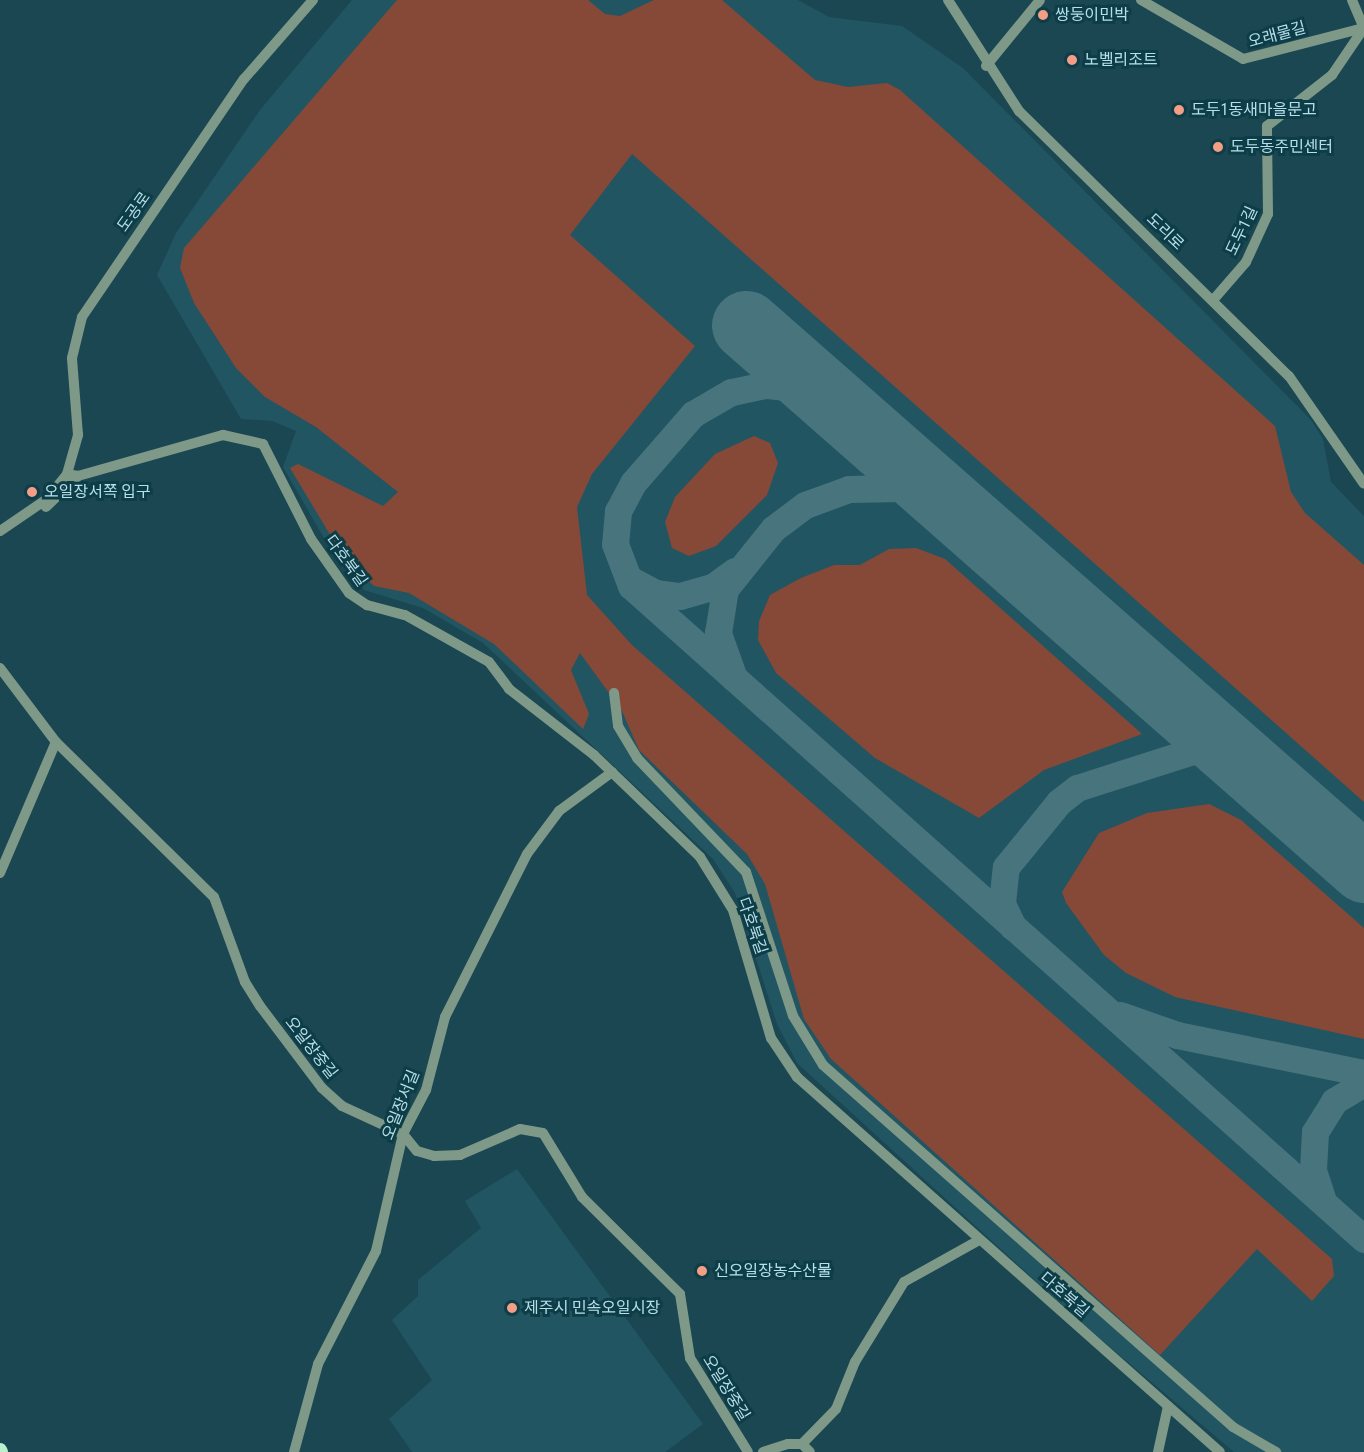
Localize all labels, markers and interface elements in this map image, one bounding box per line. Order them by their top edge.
place label: 쌍둥이민박 [1055,5,1129,25]
marker: 쌍둥이민박 [1036,8,1050,22]
street label: 오래물길 [1246,18,1308,52]
place label: 노벨리조트 [1084,50,1158,70]
marker: 노벨리조트 [1065,53,1079,67]
place label: 도두1동새마을문고 [1191,100,1317,120]
marker: 도두1동새마을문고 [1172,103,1186,117]
place label: 도두동주민센터 [1230,137,1333,157]
marker: 도두동주민센터 [1211,140,1225,154]
street label: 도공로 [113,188,155,236]
street label: 도두1길 [1222,203,1262,259]
street label: 도리로 [1142,210,1188,254]
place label: 오일장서쪽 입구 [44,482,151,502]
marker: 오일장서쪽 입구 [25,485,39,499]
street label: 다호북길 [321,532,371,590]
street label: 다호북길 [733,895,771,957]
street label: 오일장중길 [281,1013,341,1083]
street label: 오일장서길 [378,1067,424,1143]
place label: 신오일장농수산물 [714,1261,832,1281]
marker: 신오일장농수산물 [695,1264,709,1278]
street label: 다호북길 [1035,1268,1093,1322]
place label: 제주시 민속오일시장 [524,1298,660,1318]
marker: 제주시 민속오일시장 [505,1301,519,1315]
street label: 오일장중길 [698,1352,754,1424]

